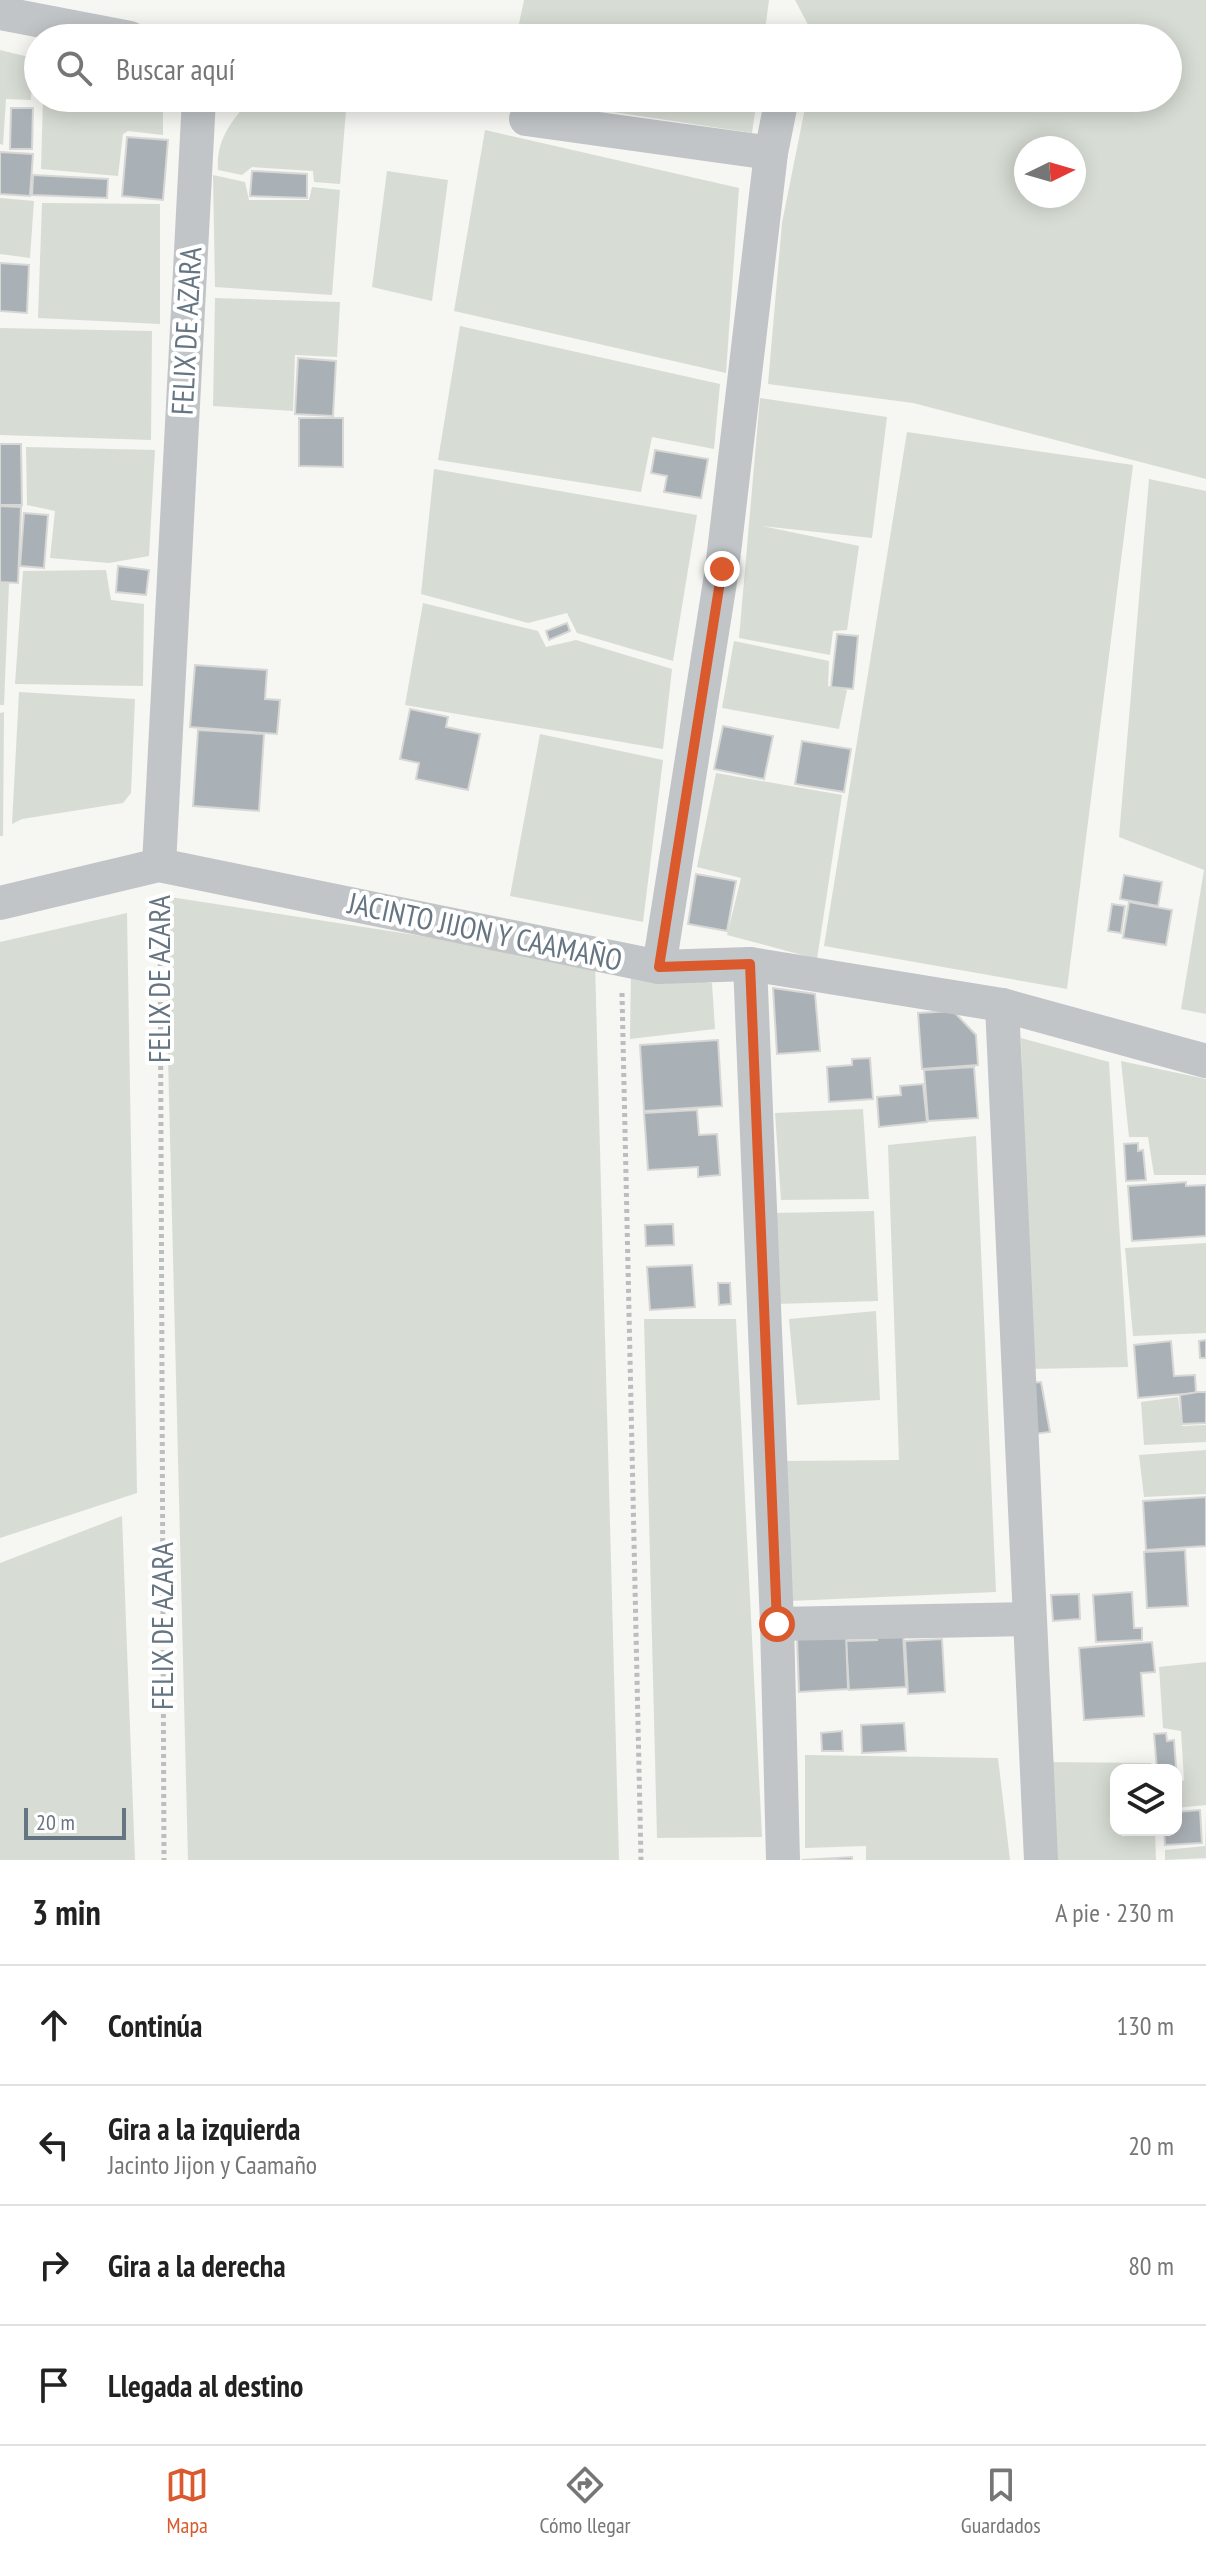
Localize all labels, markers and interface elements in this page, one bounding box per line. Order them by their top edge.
search box [24,24,1182,112]
icon: search [52,46,96,90]
text: Buscar aquí [116,49,235,88]
north arrow [1014,136,1086,208]
street label: FELIX DE AZARA [162,245,209,416]
route end [704,551,740,587]
street label: JACINTO JIJON Y CAAMAÑO [344,882,626,979]
street label: FELIX DE AZARA [139,894,178,1063]
street label: FELIX DE AZARA [142,1541,181,1710]
route start [759,1606,795,1642]
map controls [1110,1764,1182,1836]
button: layers [1110,1764,1182,1836]
scale bar [24,1804,126,1840]
text: 20 m [36,1808,75,1836]
text: 3 min [32,1890,101,1934]
text: A pie · 230 m [1055,1896,1174,1929]
icon: ahead [32,2003,76,2047]
text: Continúa [108,2006,202,2045]
text: 130 m [1116,2009,1174,2042]
text: Gira a la izquierda [108,2109,300,2148]
icon: left [32,2123,76,2167]
text: 20 m [1128,2129,1174,2162]
text: Jacinto Jijon y Caamaño [108,2148,317,2181]
icon: right [32,2243,76,2287]
text: Gira a la derecha [108,2246,286,2285]
text: 80 m [1128,2249,1174,2282]
icon: arrive [32,2363,76,2407]
text: Llegada al destino [108,2366,303,2405]
tab: Mapa [165,2463,209,2539]
tab: Cómo llegar [540,2463,630,2539]
tab: Guardados [961,2463,1041,2539]

